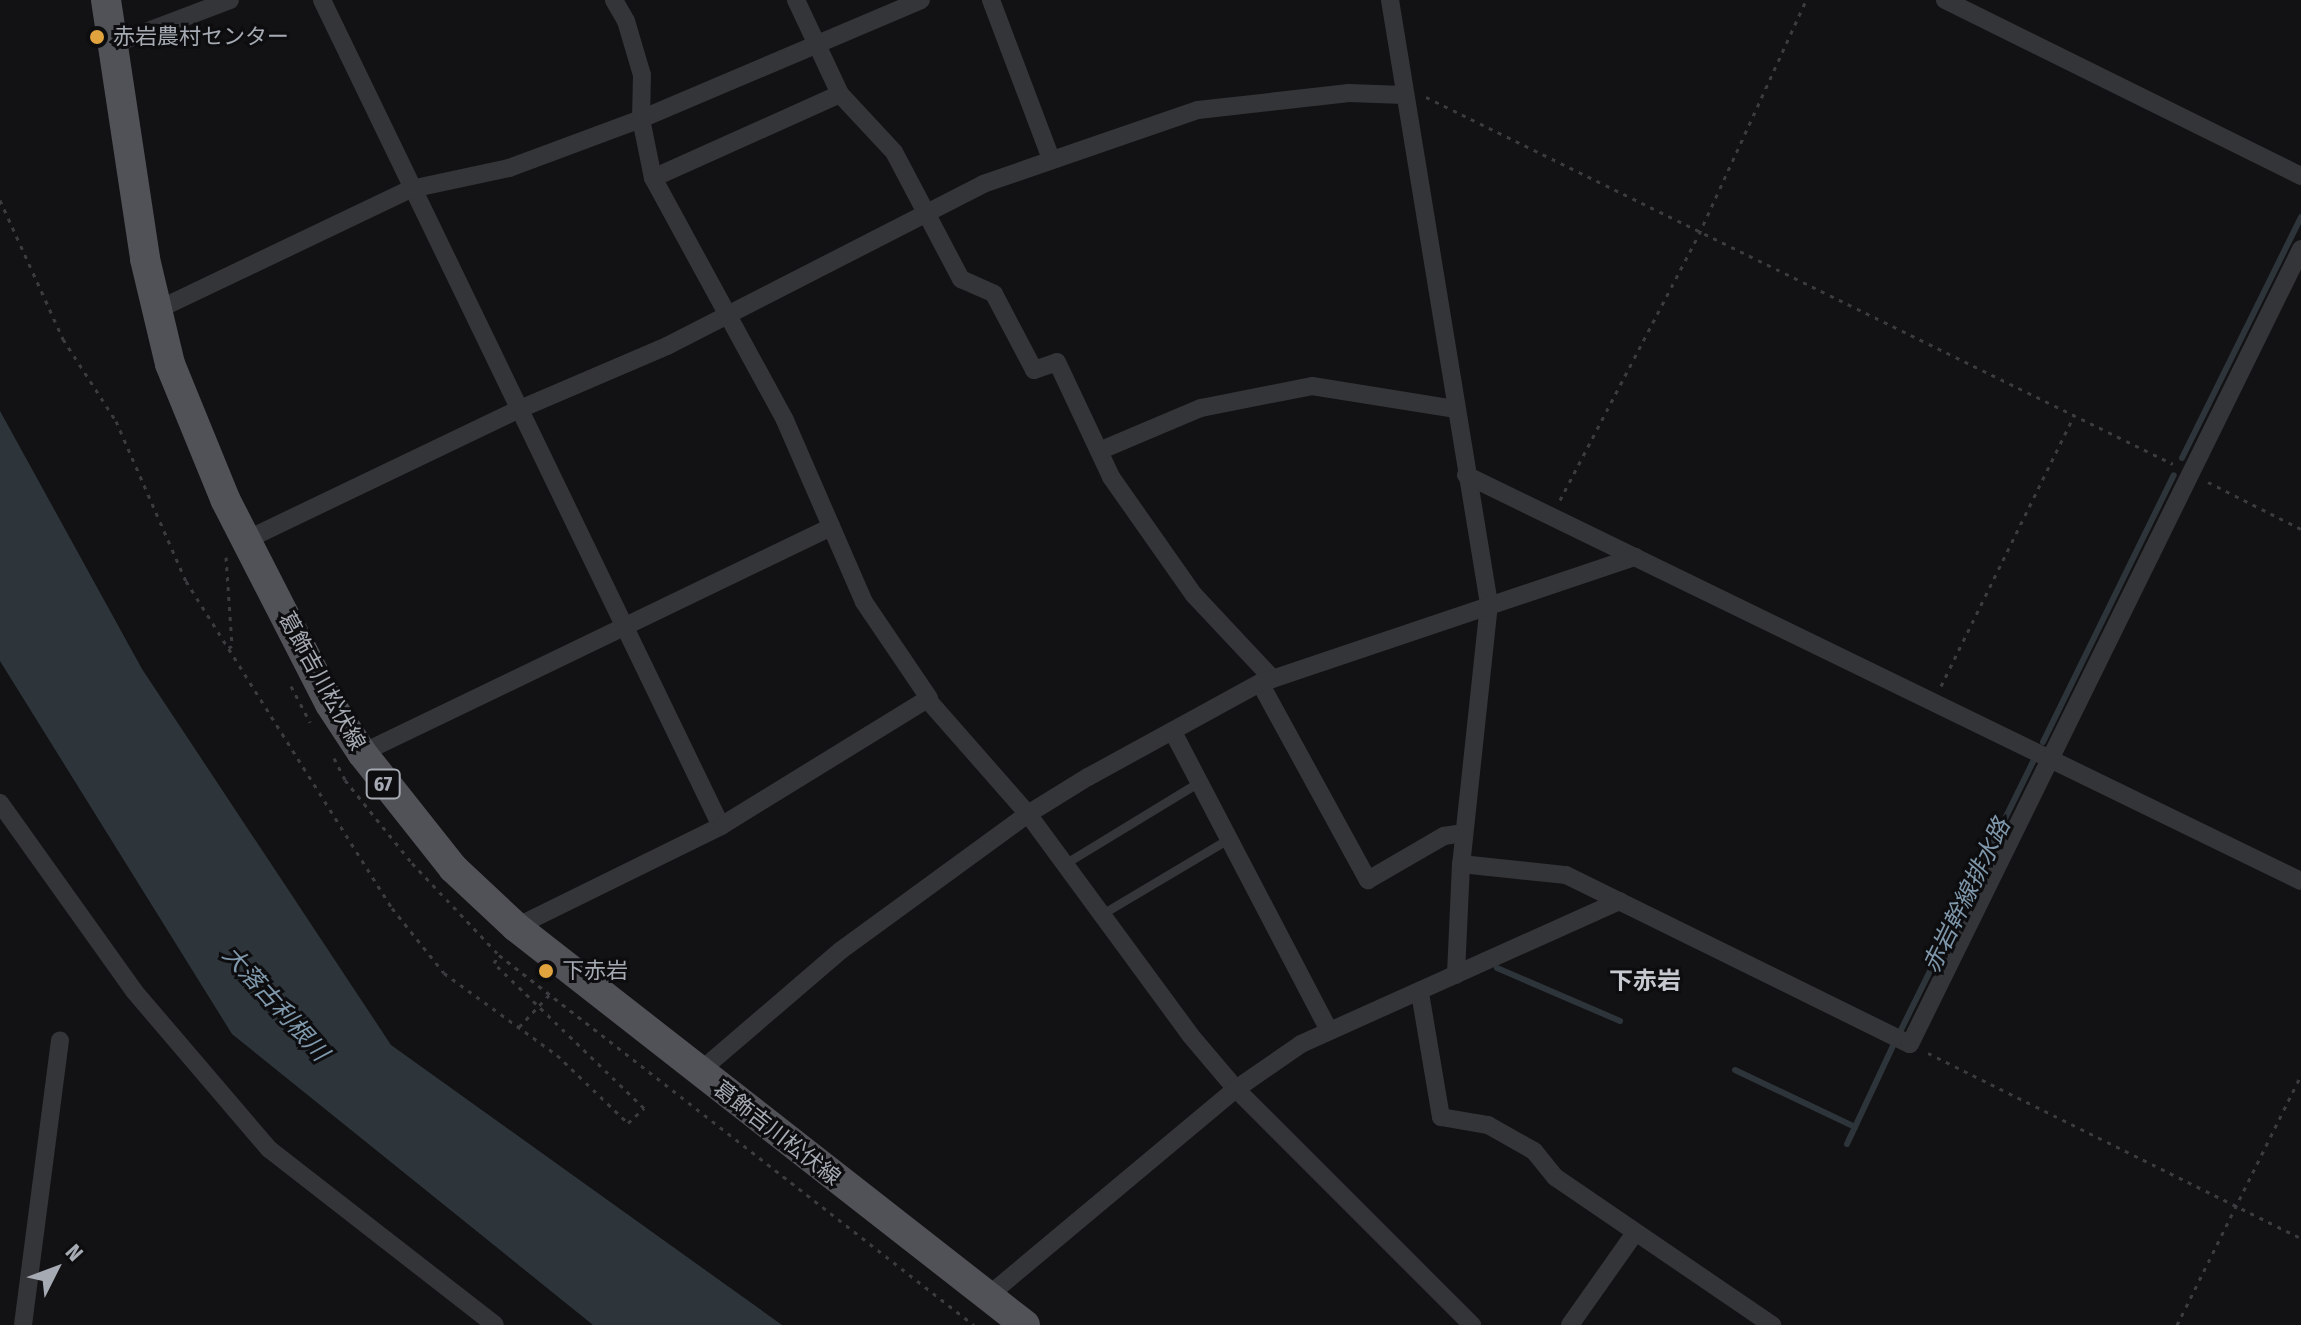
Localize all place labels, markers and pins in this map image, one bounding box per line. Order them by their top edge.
place label: 赤岩農村センター [113,24,289,50]
marker: 赤岩農村センター [88,28,106,46]
place label: 下赤岩 [562,958,628,984]
marker: 下赤岩 [537,962,555,980]

